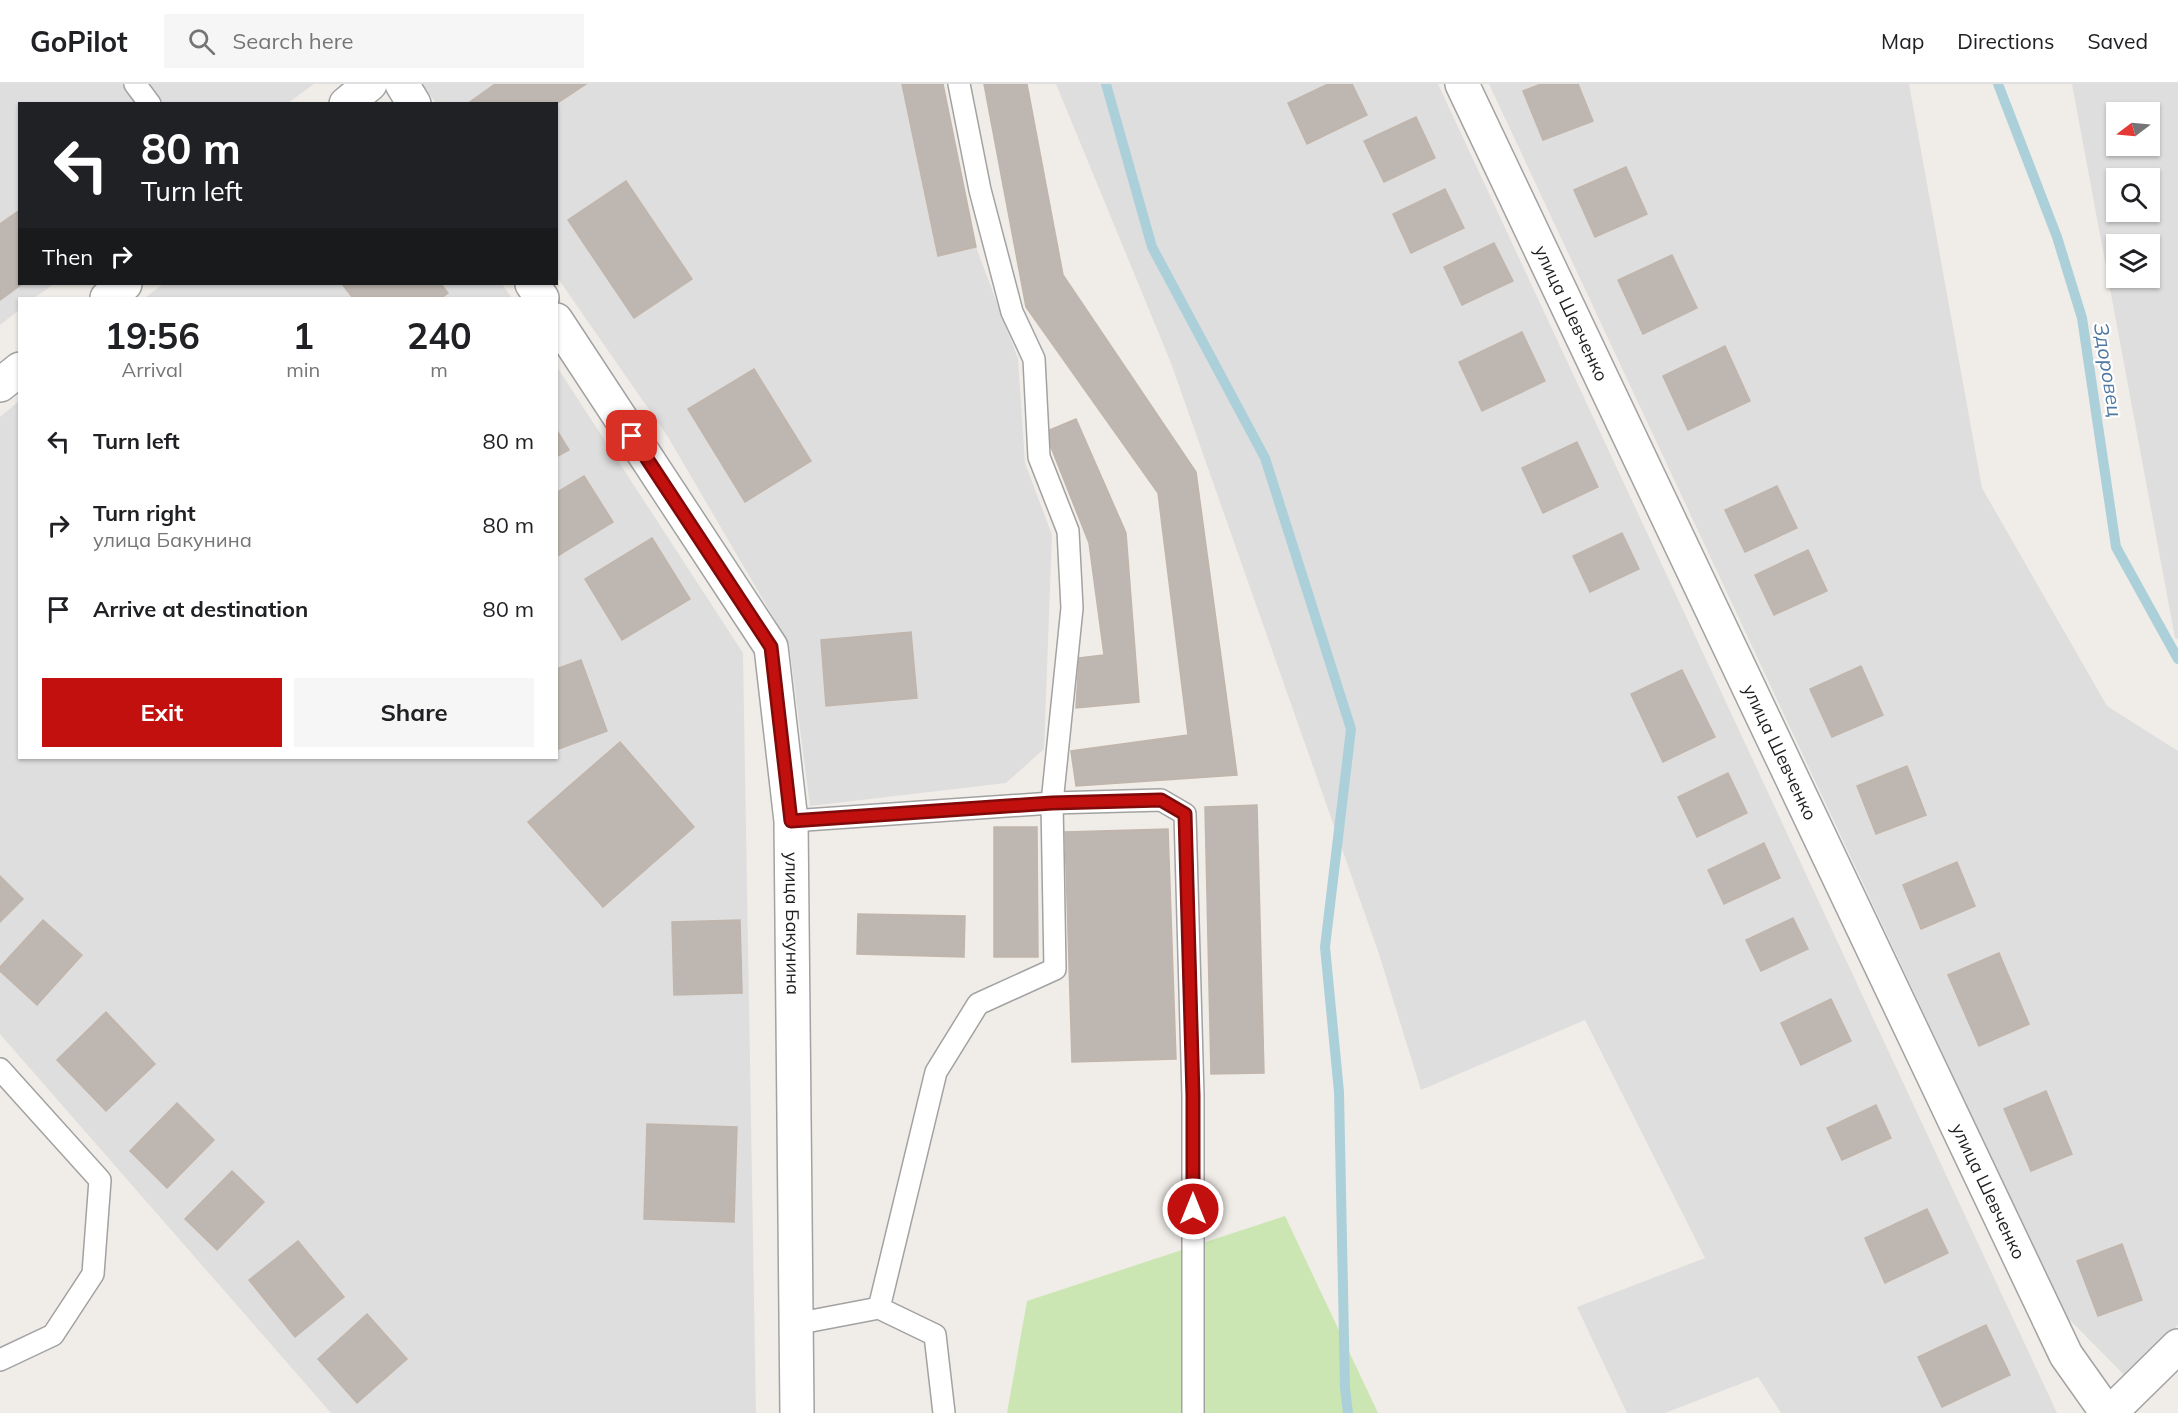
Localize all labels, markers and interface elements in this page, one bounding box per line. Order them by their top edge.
search box [164,14,584,68]
text: GoPilot [30,24,128,59]
icon: search [185,25,218,58]
text: Search here [233,27,354,55]
text: Map [1881,28,1924,54]
text: Directions [1957,28,2054,54]
text: Saved [2087,28,2148,54]
north arrow [2106,102,2160,156]
map controls [2106,102,2160,288]
text: 80 m [141,122,241,175]
icon: left [42,126,120,204]
button: search [2106,168,2160,222]
text: Turn left [141,174,243,208]
button: layers [2106,234,2160,288]
icon: right [105,240,138,273]
street label: улица Шевченко [1529,242,1614,385]
text: Then [42,243,93,271]
text: 19:56 [104,313,200,358]
text: 1 [292,313,314,358]
text: 240 [407,313,472,358]
water label: Здоровец [2089,321,2128,419]
text: Arrival [122,357,183,382]
text: min [286,357,320,382]
text: m [430,357,448,382]
pin [606,410,657,461]
icon: arrive [615,419,648,452]
icon: left [42,425,75,458]
text: Turn left [93,427,180,455]
text: 80 m [483,427,534,455]
text: Turn right [93,499,196,527]
icon: right [42,509,75,542]
text: 80 m [483,511,534,539]
text: улица Бакунина [93,527,252,552]
icon: arrive [42,593,75,626]
text: Arrive at destination [93,595,308,623]
text: 80 m [483,595,534,623]
button: Exit [42,678,282,747]
button: Share [294,678,534,747]
street label: улица Шевченко [1738,680,1822,824]
street label: улица Бакунина [780,852,805,995]
street label: улица Шевченко [1947,1119,2031,1263]
position arrow [1161,1177,1225,1241]

